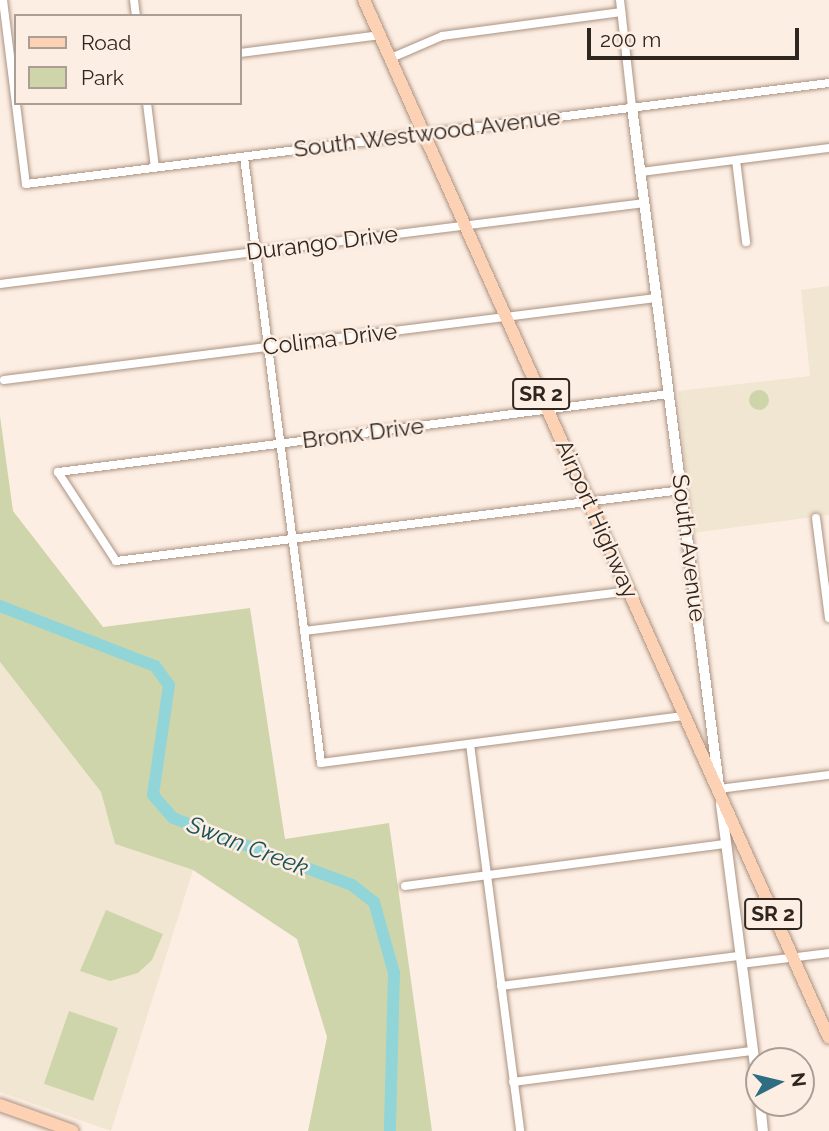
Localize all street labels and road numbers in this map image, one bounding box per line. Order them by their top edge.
street label: South Westwood Avenue [291,103,563,163]
street label: Durango Drive [245,220,399,266]
street label: Colima Drive [261,317,399,361]
road number: SR 2 [511,376,571,412]
street label: Bronx Drive [301,412,425,454]
street label: Airport Highway [550,435,644,603]
street label: South Avenue [666,472,712,624]
road number: SR 2 [743,897,803,932]

